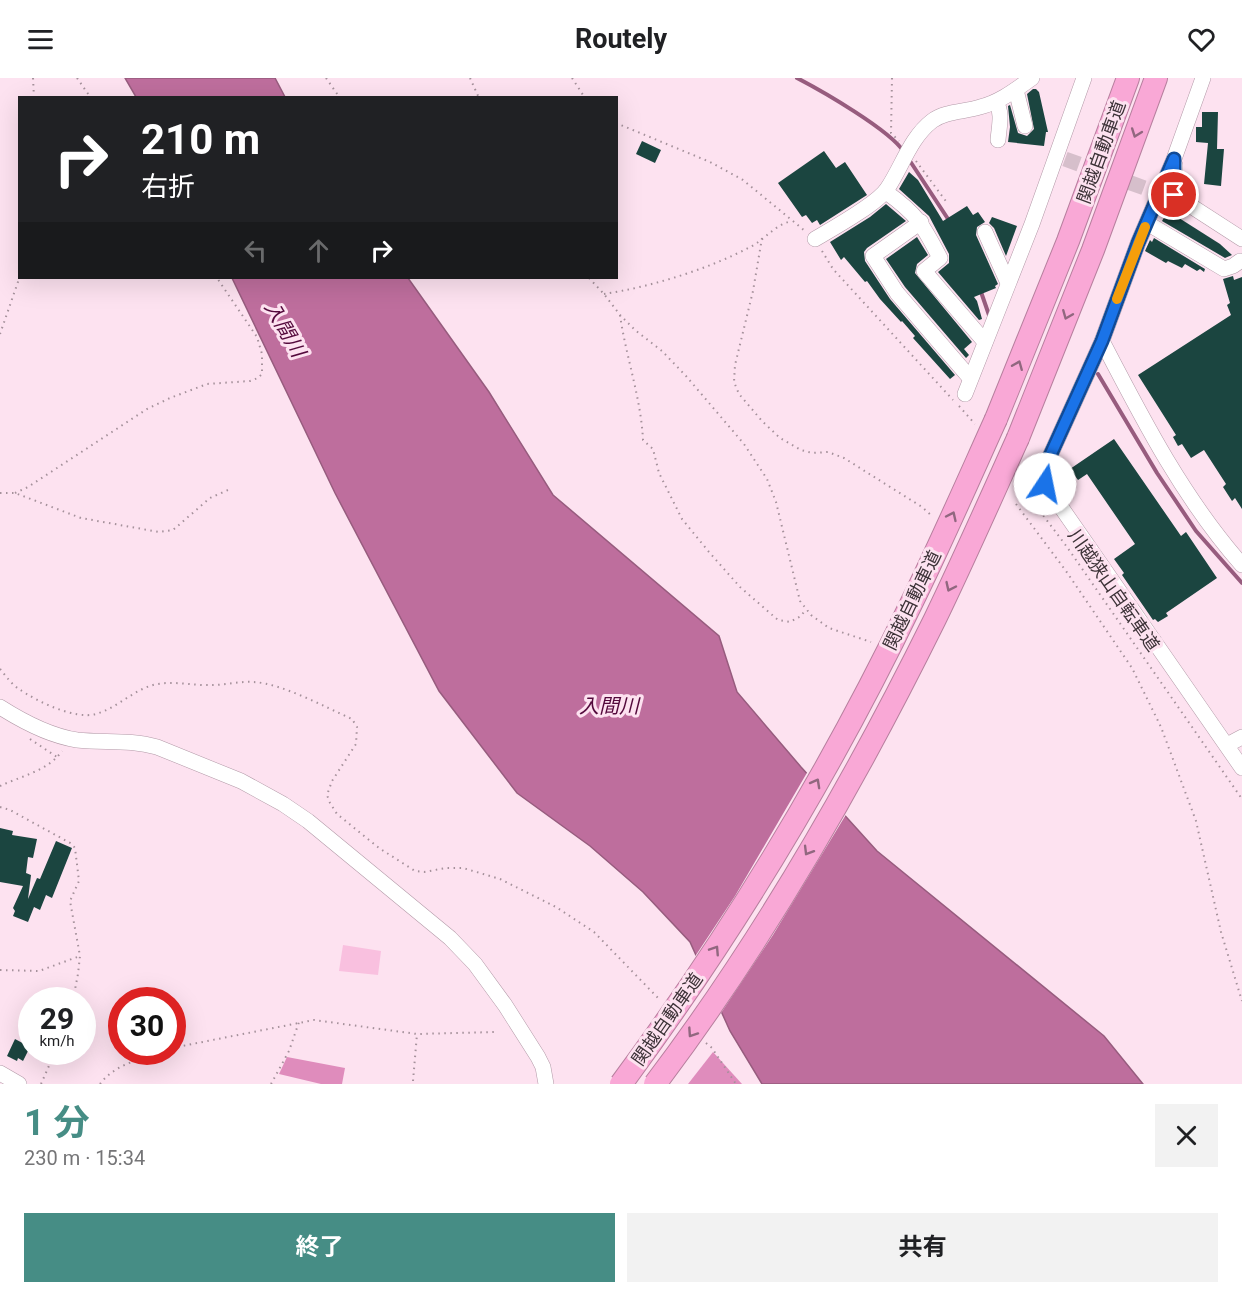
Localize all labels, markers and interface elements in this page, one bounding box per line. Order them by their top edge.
icon: menu [24,23,57,56]
text: Routely [575,23,667,55]
icon: heart [1185,23,1218,56]
street label: 関越自動車道 [1073,98,1129,206]
text: 210 m [141,115,260,164]
icon: right [42,120,120,198]
one-way arrow [1131,127,1144,138]
pin [1148,169,1199,220]
text: 右折 [141,171,195,203]
icon: arrive [1157,178,1190,211]
icon: left [239,234,272,267]
icon: ahead [302,234,335,267]
icon: right [365,234,398,267]
water label: 入間川 [260,297,311,363]
one-way arrow [1062,309,1074,320]
one-way arrow [1011,360,1023,371]
position arrow [1013,452,1077,516]
one-way arrow [944,511,956,522]
street label: 川越狭山自転車道 [1064,525,1164,655]
street label: 関越自動車道 [879,547,945,653]
one-way arrow [945,580,957,591]
water label: 入間川 [579,694,641,718]
one-way arrow [809,779,820,789]
one-way arrow [804,845,816,855]
one-way arrow [708,946,719,957]
street label: 関越自動車道 [627,969,707,1069]
speed limit sign: 30 [108,987,186,1065]
text: 29 [40,1001,74,1036]
one-way arrow [688,1026,699,1037]
text: km/h [39,1032,75,1050]
text: 1 分 [24,1102,90,1144]
button: close [1155,1104,1218,1167]
text: 230 m · 15:34 [24,1146,145,1170]
button: 終了 [24,1213,615,1282]
button: 共有 [627,1213,1218,1282]

